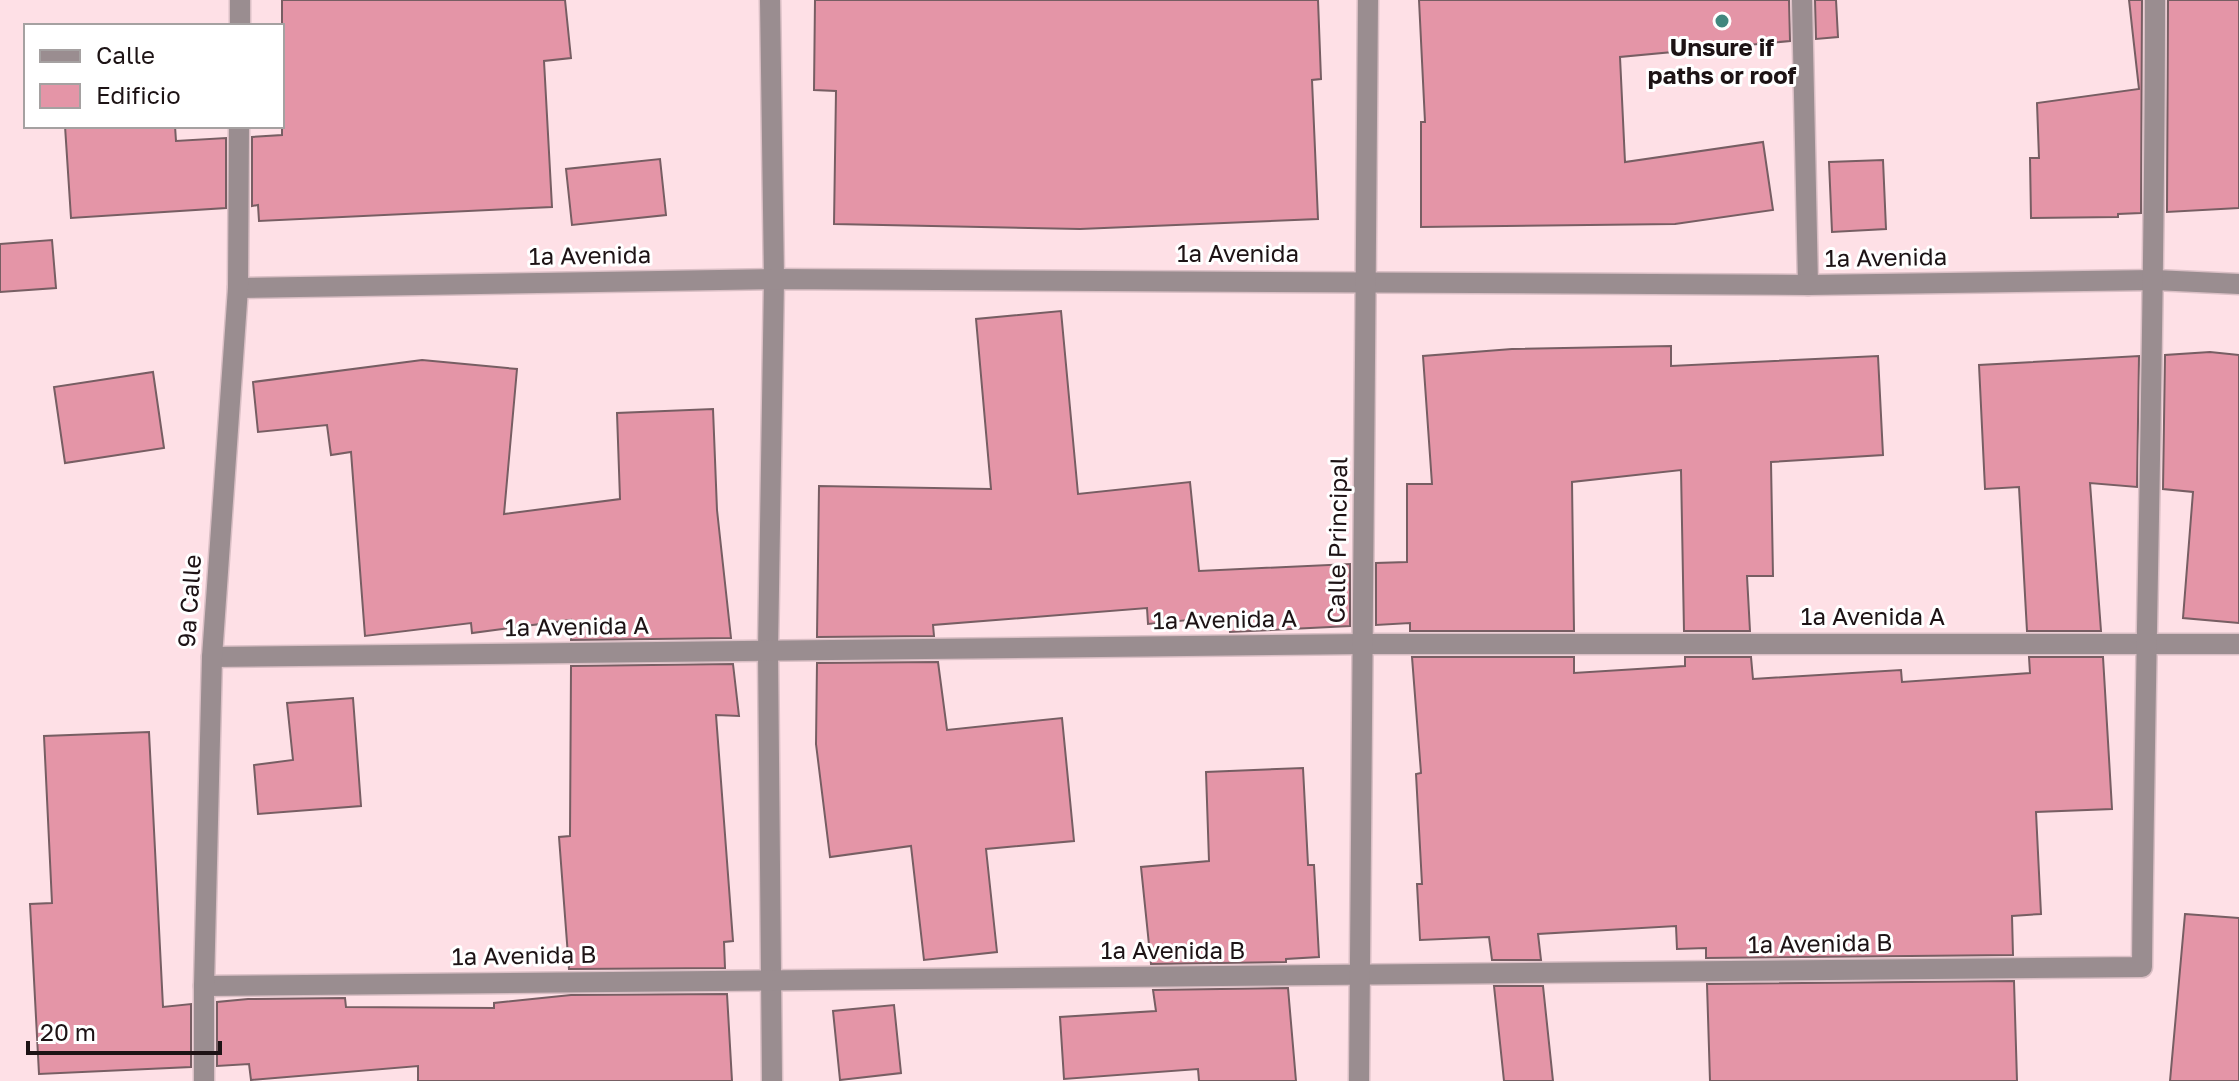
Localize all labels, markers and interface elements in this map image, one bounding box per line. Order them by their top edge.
marker: Unsure if paths or roof [1713,12,1731,30]
legend [24,24,284,128]
place label: Unsure if paths or roof [1648,32,1796,89]
text: Calle [96,40,155,69]
text: Edificio [96,80,181,109]
street label: 1a Avenida [1177,238,1299,267]
street label: 1a Avenida [529,239,651,270]
street label: 1a Avenida [1825,241,1947,272]
street label: Calle Principal [1321,456,1352,624]
street label: 9a Calle [171,553,206,648]
street label: 1a Avenida A [1801,601,1945,630]
street label: 1a Avenida A [1153,603,1297,634]
street label: 1a Avenida A [505,610,649,641]
street label: 1a Avenida B [1748,927,1892,958]
street label: 1a Avenida B [1101,935,1245,964]
street label: 1a Avenida B [452,939,596,970]
scale bar [28,1005,220,1055]
text: 20 m [40,1017,96,1046]

